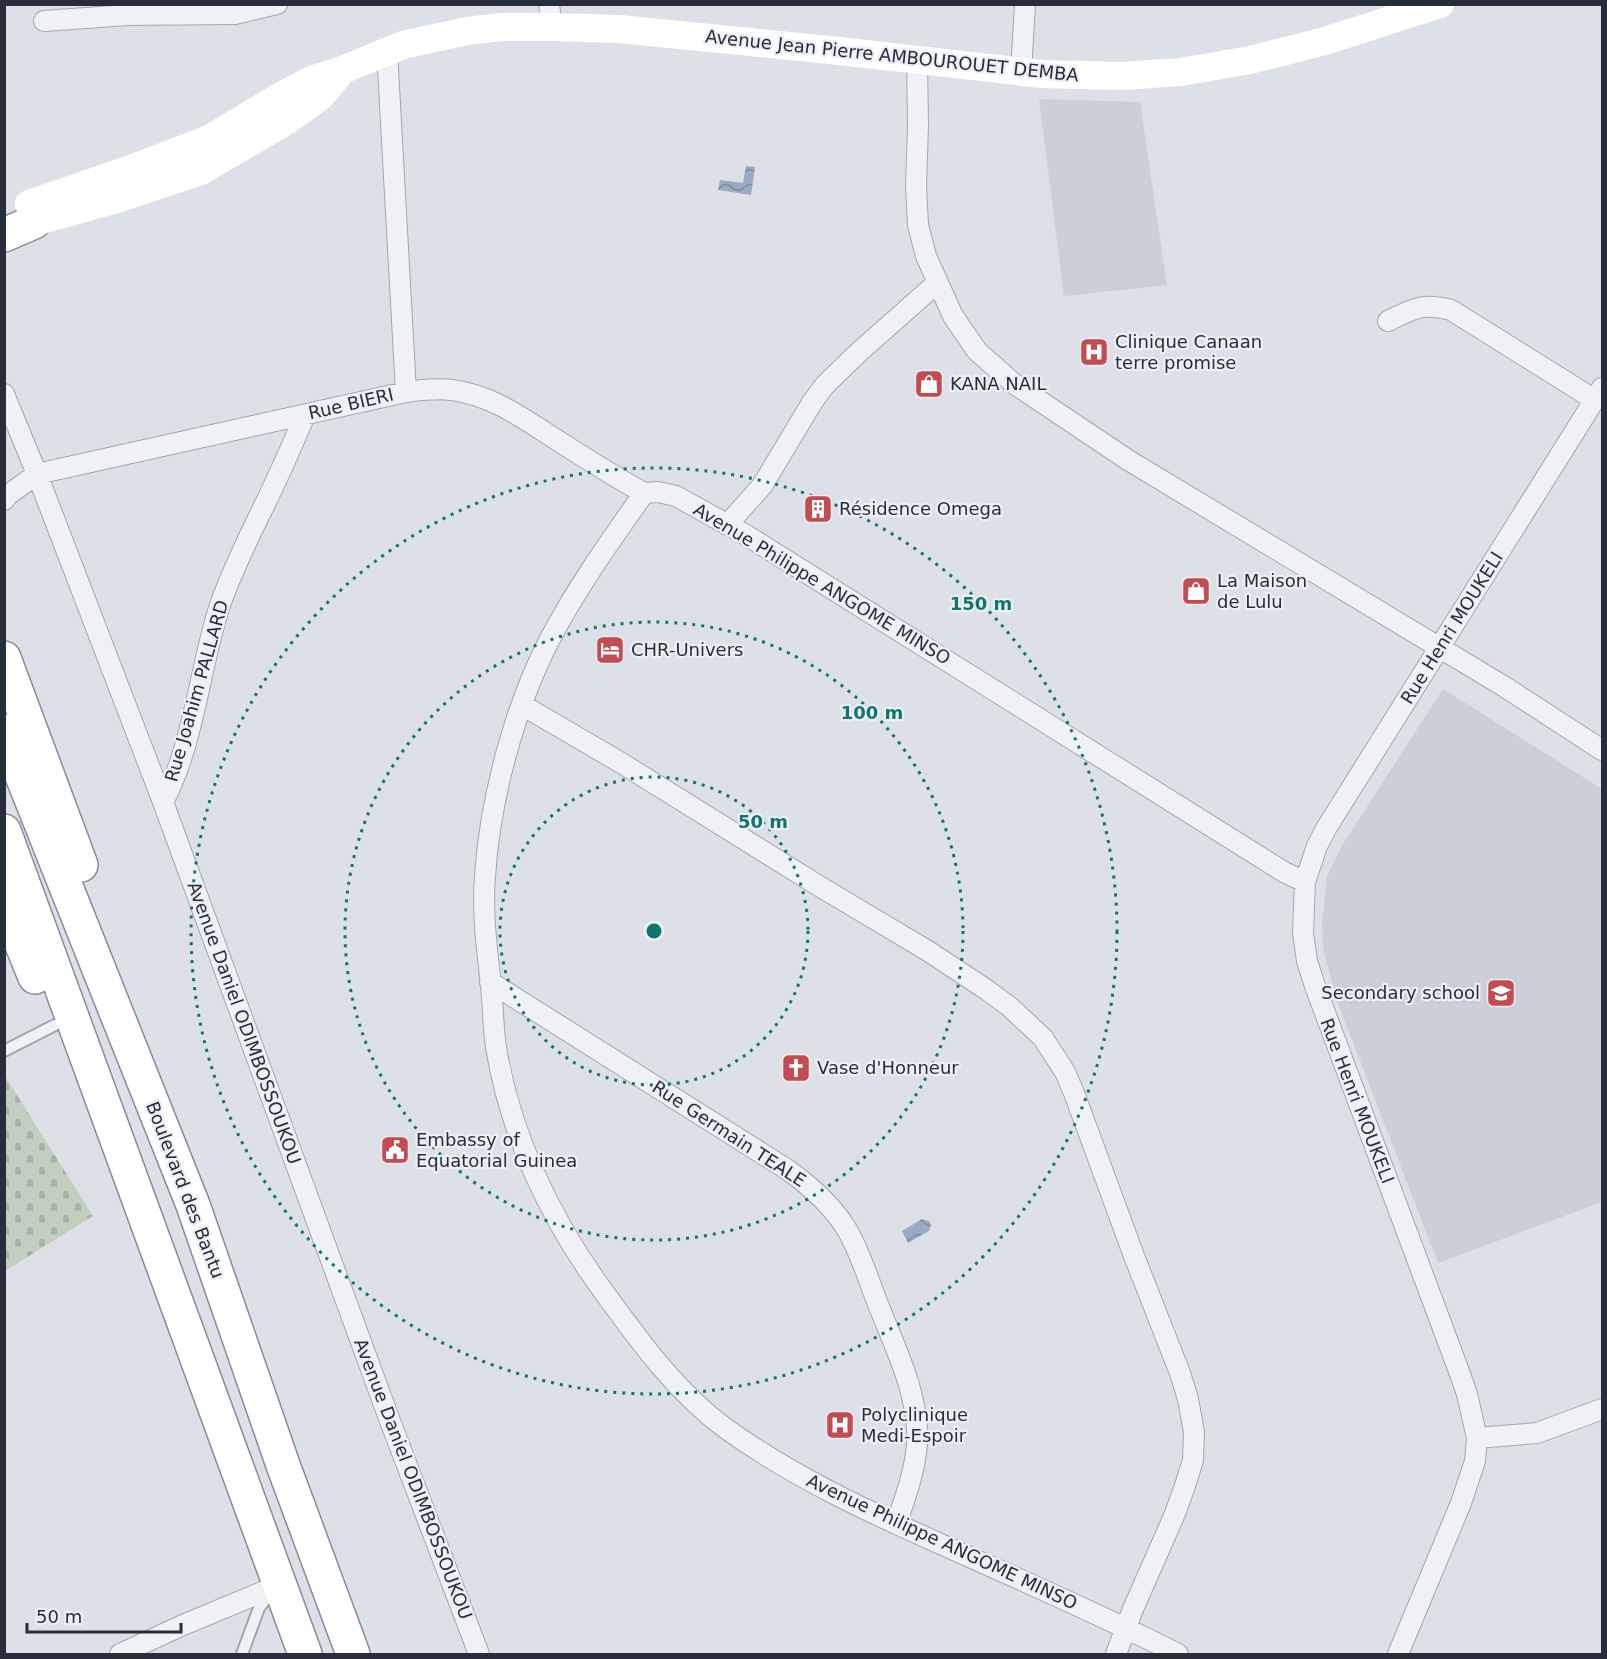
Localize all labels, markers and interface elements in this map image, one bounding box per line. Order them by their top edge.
street label: Avenue Jean Pierre AMBOUROUET DEMBA [704,25,1080,86]
place label: Clinique Canaan terre promise [1115,331,1262,373]
hospital icon: Clinique Canaan terre promise [1078,336,1110,368]
shop icon: KANA NAIL [913,368,945,400]
place label: KANA NAIL [950,373,1046,394]
street label: Rue BIERI [306,384,396,424]
building icon: Résidence Omega [802,493,834,525]
street label: Avenue Philippe ANGOME MINSO [690,498,954,669]
place label: Résidence Omega [839,498,1002,519]
street label: Rue Henri MOUKELI [1396,548,1507,708]
place label: La Maison de Lulu [1217,570,1307,612]
shop icon: La Maison de Lulu [1180,575,1212,607]
text: 150 m [950,593,1012,614]
street label: Rue Joahim PALLARD [161,598,233,784]
hotel icon: CHR-Univers [594,634,626,666]
place label: CHR-Univers [631,639,743,660]
text: 100 m [841,702,903,723]
text: 50 m [738,811,788,832]
street label: Avenue Daniel ODIMBOSSOUKOU [183,879,305,1167]
centre of rings [644,921,664,941]
school or university icon: Secondary school [1485,977,1517,1009]
place label: Secondary school [1321,982,1480,1003]
street label: Rue Henri MOUKELI [1316,1015,1399,1186]
church icon: Vase d'Honneur [780,1052,812,1084]
place label: Vase d'Honneur [817,1057,959,1078]
street label: Rue Germain TEALE [649,1076,810,1191]
street label: Boulevard des Bantu [142,1098,229,1281]
place label: Embassy of Equatorial Guinea [416,1129,577,1171]
public building icon: Embassy of Equatorial Guinea [379,1134,411,1166]
street label: Avenue Daniel ODIMBOSSOUKOU [350,1335,477,1622]
place label: Polyclinique Medi-Espoir [861,1404,968,1446]
hospital icon: Polyclinique Medi-Espoir [824,1409,856,1441]
street label: Avenue Philippe ANGOME MINSO [804,1469,1081,1614]
scale bar [27,1596,182,1634]
text: 50 m [36,1606,82,1627]

